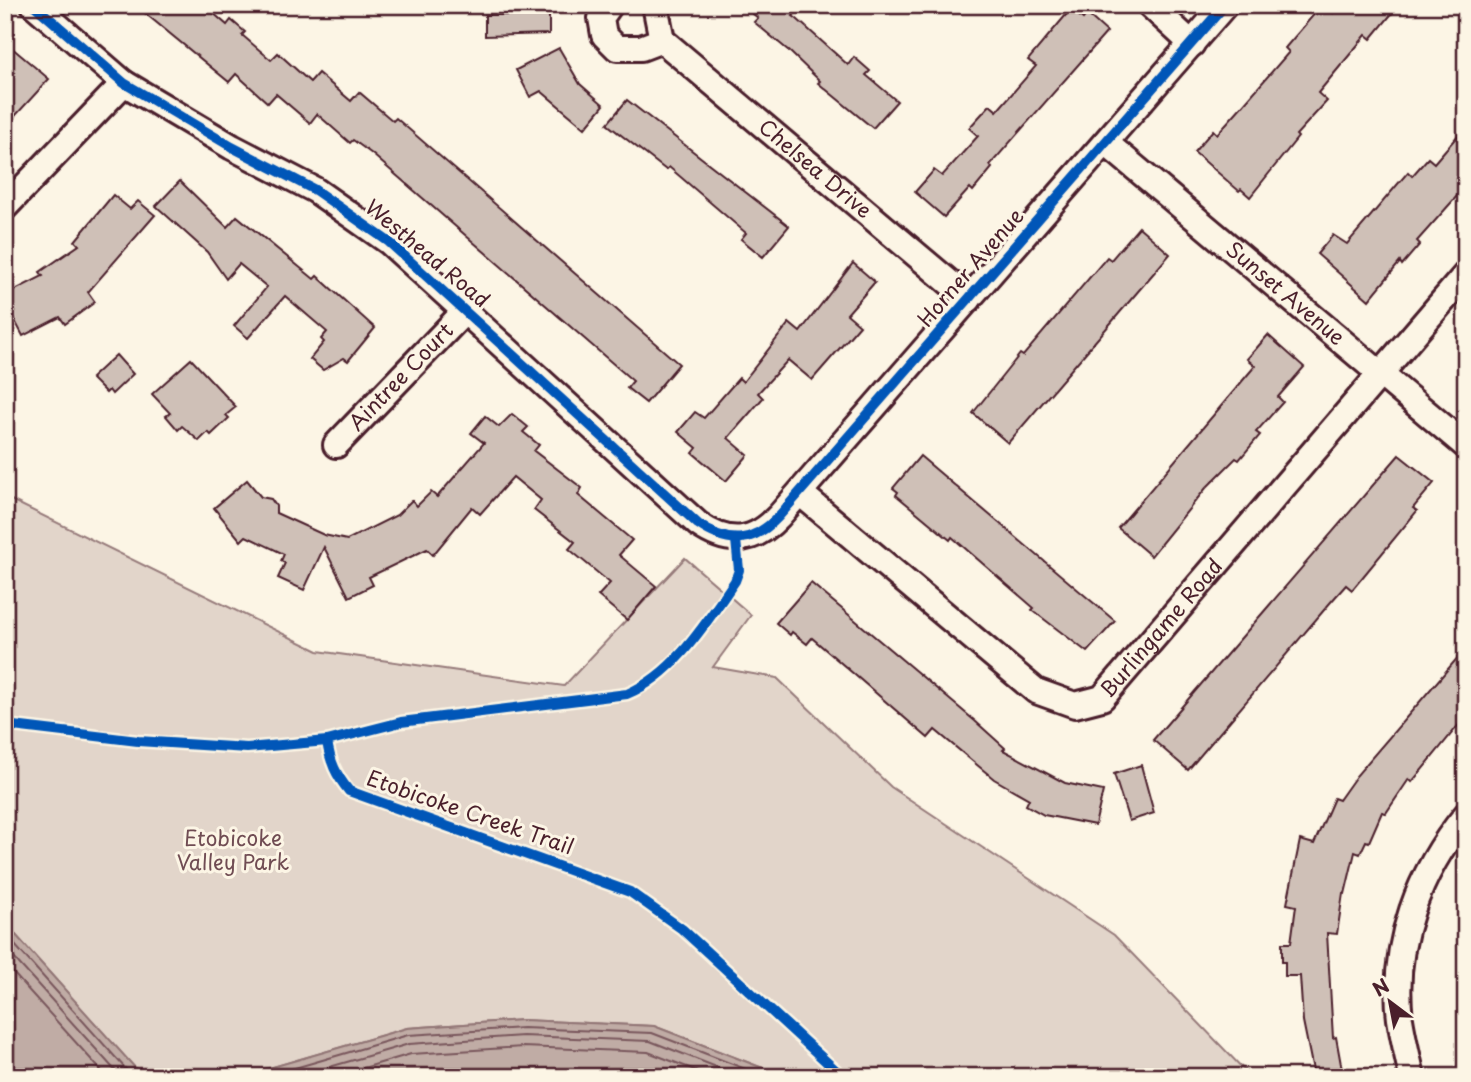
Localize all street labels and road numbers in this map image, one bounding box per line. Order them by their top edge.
street label: Chelsea Drive [753,110,880,225]
street label: Westhead Road [359,191,498,314]
street label: Horner Avenue [909,200,1030,333]
street label: Sunset Avenue [1220,233,1353,352]
street label: Aintree Court [340,315,460,437]
street label: Burlingame Road [1091,551,1229,704]
street label: Etobicoke Creek Trail [363,761,579,862]

